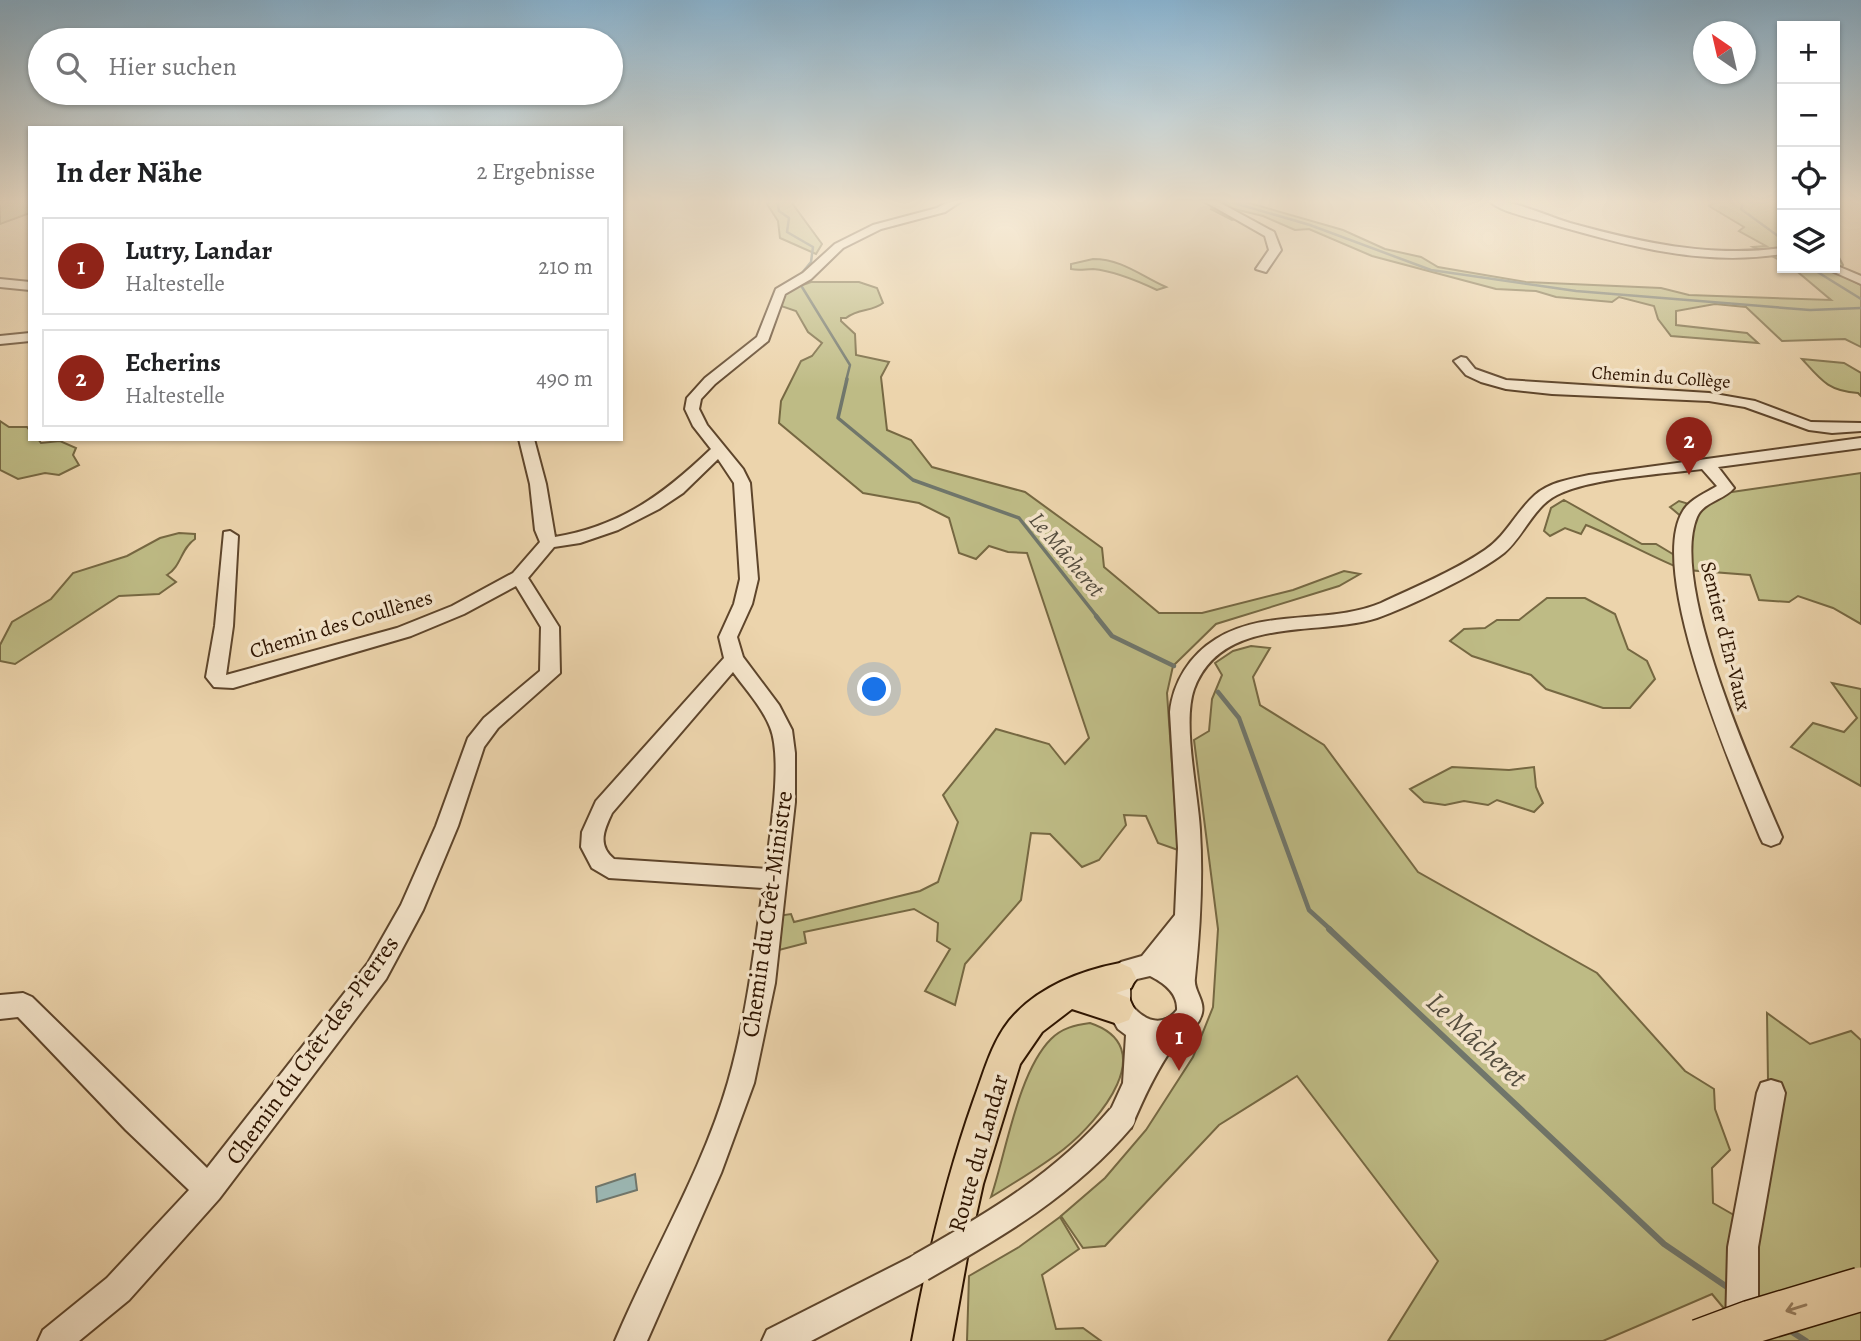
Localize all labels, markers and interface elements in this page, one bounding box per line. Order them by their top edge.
north arrow [1693,21,1756,84]
map controls [1777,21,1840,273]
button: + [1777,21,1840,84]
search box [28,28,623,105]
icon: search [52,48,90,86]
text: Hier suchen [108,49,237,84]
button: − [1777,84,1840,147]
button: locate [1777,147,1840,210]
text: In der Nähe [56,152,202,192]
text: 2 Ergebnisse [476,156,595,187]
button: layers [1777,210,1840,273]
text: Lutry, Landar [125,233,272,268]
text: 1 [77,251,85,282]
text: 210 m [538,251,593,282]
text: Haltestelle [125,268,225,299]
text: Echerins [125,345,221,380]
street label: Chemin du Collège [1591,360,1731,394]
text: 2 [75,363,87,394]
text: 490 m [536,363,593,394]
text: Haltestelle [125,380,225,411]
pin: 2 [1666,417,1712,475]
water label: Le Mâcheret [1022,505,1112,605]
street label: Sentier d'En-Vaux [1694,558,1758,714]
street label: Chemin des Coullènes [246,583,436,665]
your location [857,672,891,706]
street label: Chemin du Crêt-Ministre [734,789,800,1039]
street label: Chemin du Crêt-des-Pierres [218,929,406,1171]
water label: Le Mâcheret [1418,983,1535,1097]
pin: 1 [1156,1013,1202,1071]
street label: Route du Landar [940,1070,1016,1236]
one-way arrow [1785,1303,1807,1316]

